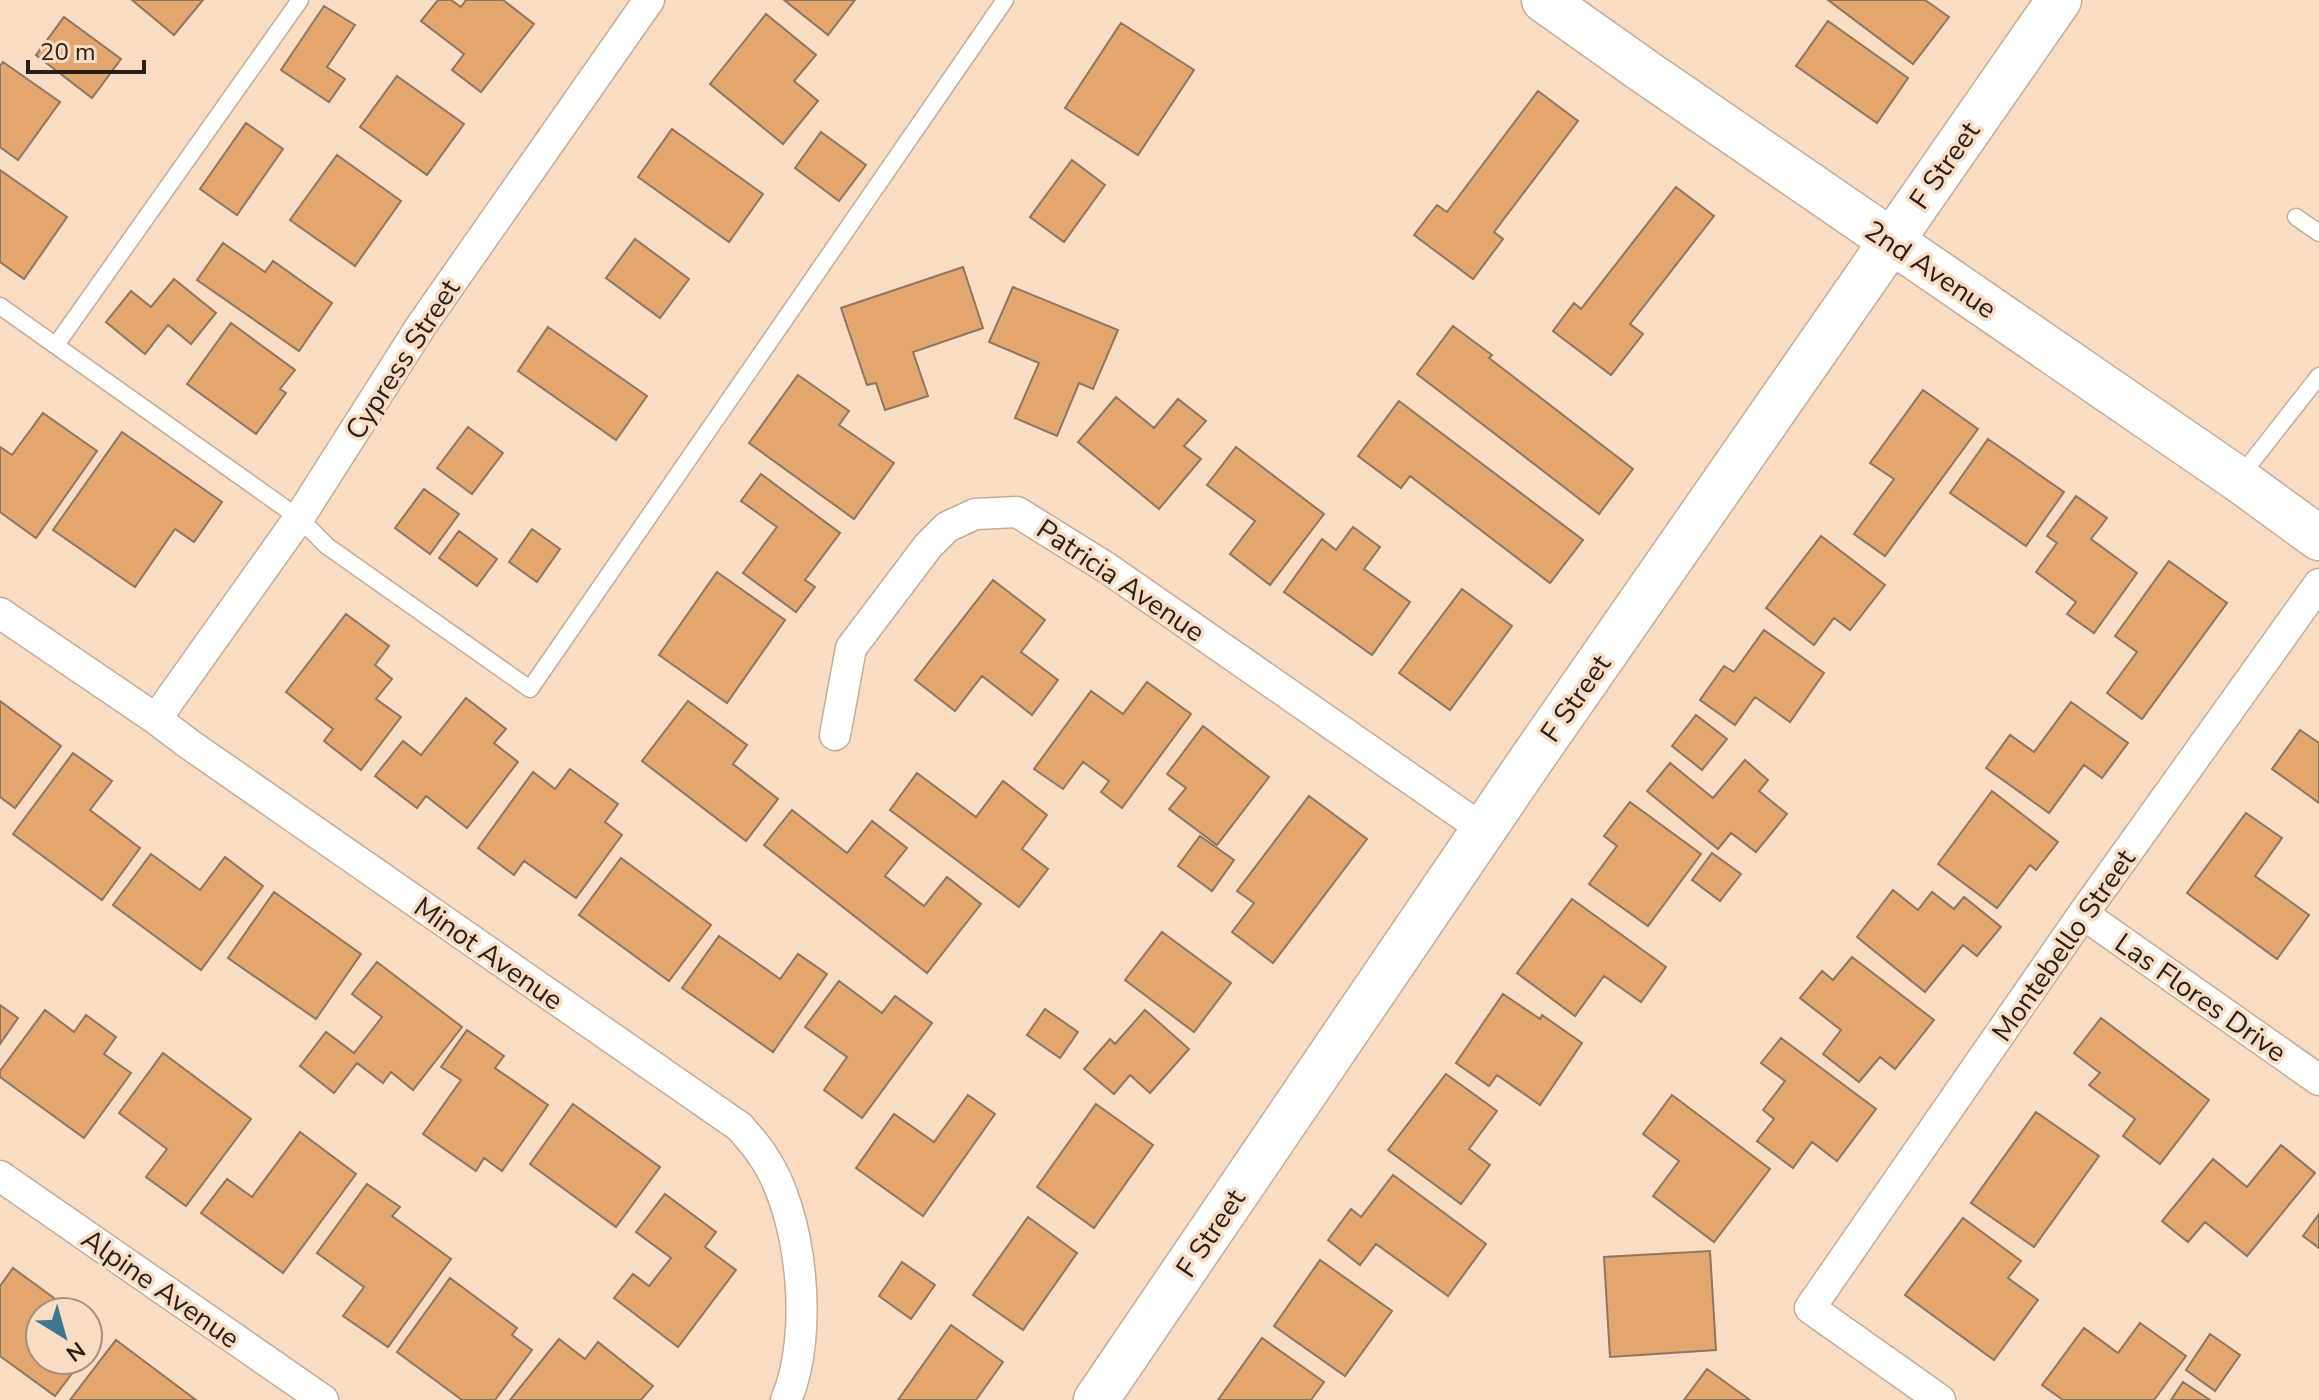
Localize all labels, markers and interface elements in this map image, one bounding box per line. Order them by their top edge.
scale bar [28,24,144,74]
text: 20 m [40,36,96,68]
street label: F Street [1901,114,1989,217]
street label: 2nd Avenue [1857,212,2004,328]
street label: Cypress Street [337,272,469,447]
street label: Patricia Avenue [1029,511,1212,651]
street label: F Street [1532,647,1620,750]
street label: Montebello Street [1983,842,2145,1049]
street label: Minot Avenue [406,888,571,1019]
street label: Las Flores Drive [2107,924,2294,1071]
street label: F Street [1167,1182,1254,1285]
street label: Alpine Avenue [74,1220,247,1357]
north arrow [24,1296,104,1376]
text: N [60,1334,91,1368]

